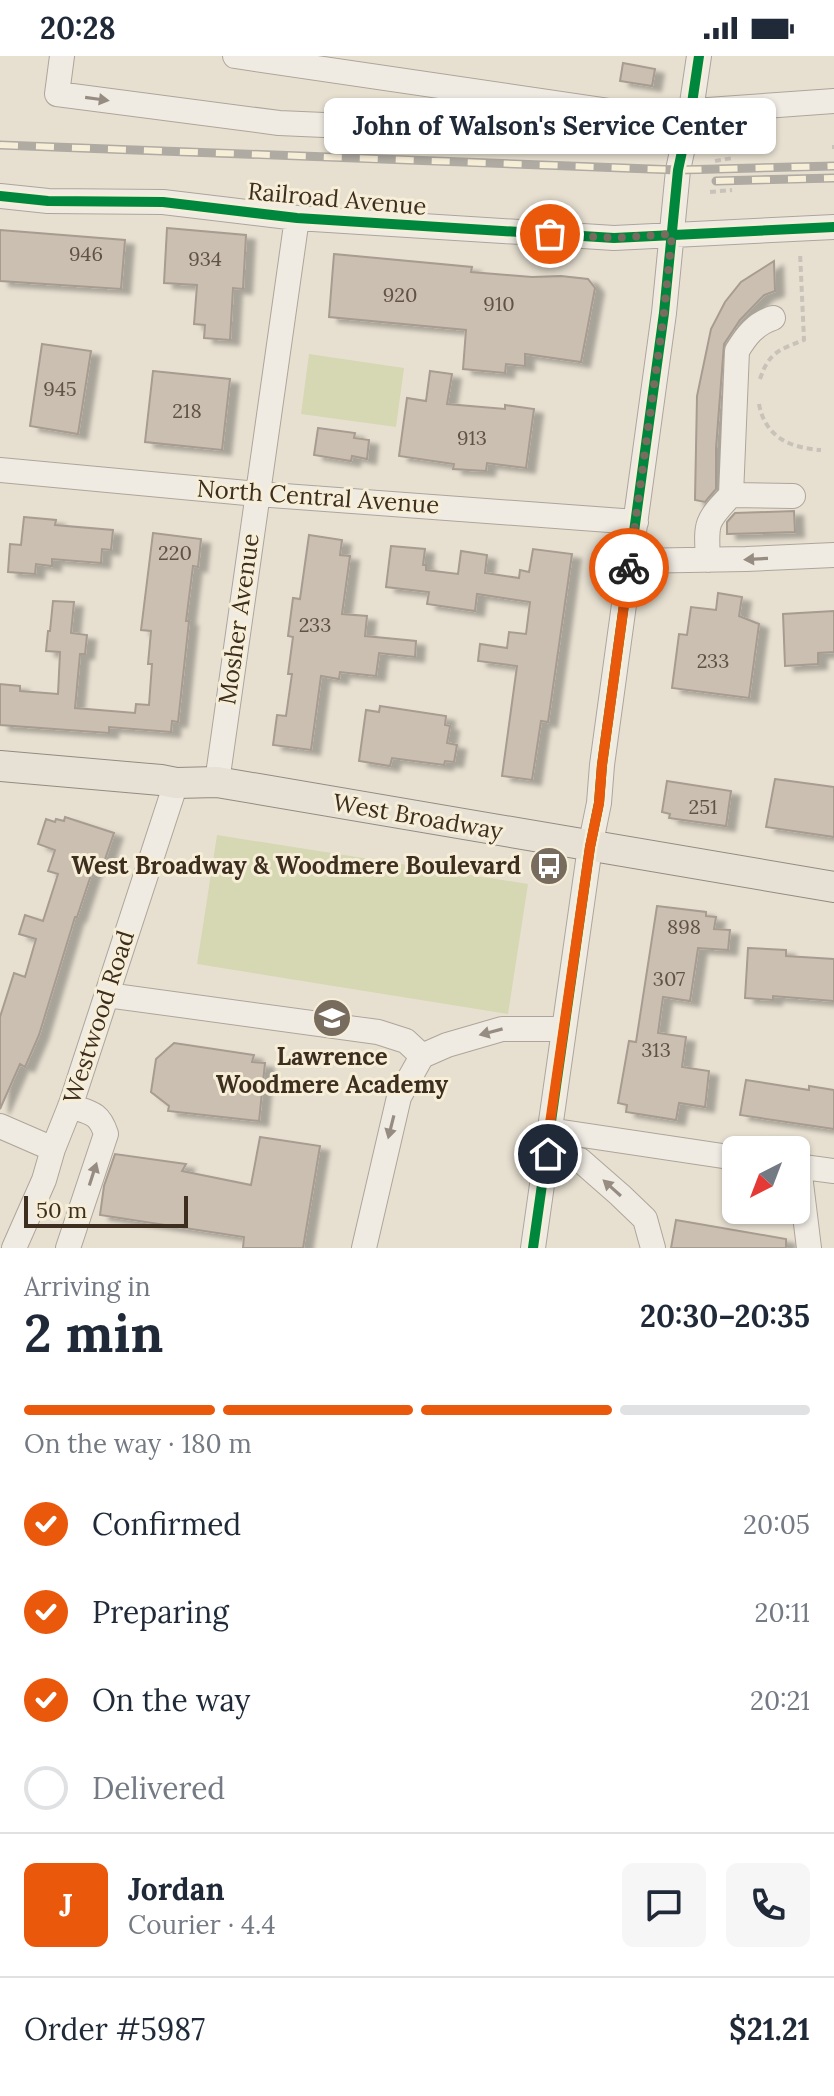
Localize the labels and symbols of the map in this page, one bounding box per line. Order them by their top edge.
one-way arrow [85,93,110,106]
callout: John of Walson's Service Center [324,98,776,154]
street label: Railroad Avenue [246,175,428,222]
pin [516,200,584,268]
house number: 946 [69,241,103,266]
house number: 934 [188,246,222,271]
house number: 920 [383,282,417,307]
house number: 910 [483,291,515,316]
house number: 945 [43,376,77,401]
house number: 218 [172,398,202,423]
house number: 913 [457,425,487,450]
street label: North Central Avenue [196,473,440,520]
courier [589,528,669,608]
street label: Mosher Avenue [211,531,266,707]
house number: 220 [158,540,192,565]
one-way arrow [743,553,768,566]
house number: 233 [299,612,331,637]
house number: 233 [697,648,729,673]
street label: West Broadway [331,786,506,847]
house number: 251 [689,794,717,819]
bus stop icon: West Broadway & Woodmere Boulevard [528,845,570,887]
place label: West Broadway & Woodmere Boulevard [71,850,521,881]
house number: 898 [667,914,701,939]
street label: Westwood Road [56,926,141,1107]
house number: 307 [653,966,685,991]
school or university icon: Lawrence Woodmere Academy [311,997,353,1039]
one-way arrow [478,1027,503,1039]
house number: 313 [641,1037,671,1062]
place label: Lawrence Woodmere Academy [216,1041,449,1100]
one-way arrow [385,1115,397,1140]
pin [514,1120,582,1188]
north arrow [722,1136,810,1224]
one-way arrow [87,1162,99,1186]
one-way arrow [602,1180,621,1198]
scale bar [24,1192,188,1228]

